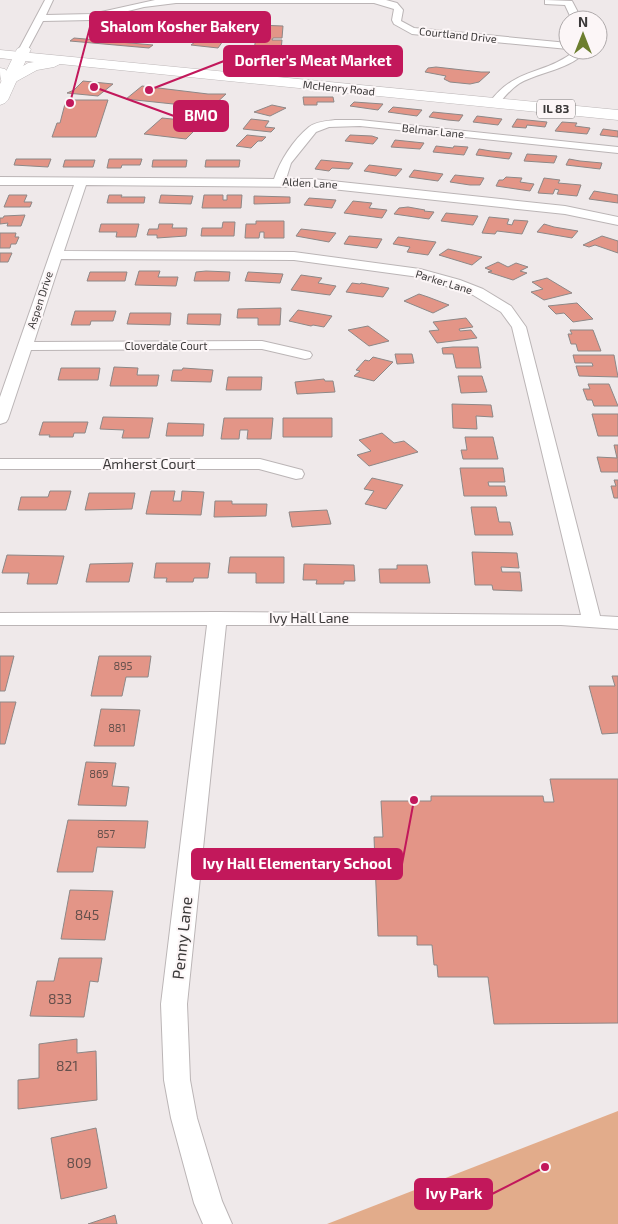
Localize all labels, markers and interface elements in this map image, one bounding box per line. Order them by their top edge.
north arrow [558,10,608,60]
callout: Shalom Kosher Bakery [90,12,270,42]
text: N [578,13,588,30]
text: Shalom Kosher Bakery [100,17,260,36]
street label: Courtland Drive [419,24,498,45]
callout: Dorfler's Meat Market [224,46,402,76]
text: Dorfler's Meat Market [234,51,392,69]
street label: McHenry Road [302,77,376,98]
road number: IL 83 [537,100,575,118]
callout: BMO [174,101,228,131]
text: BMO [184,106,218,124]
street label: Belmar Lane [401,121,465,140]
street label: Alden Lane [282,175,338,190]
street label: Parker Lane [414,267,474,296]
street label: Aspen Drive [24,269,55,330]
street label: Cloverdale Court [124,339,208,352]
street label: Amherst Court [103,455,195,472]
street label: Ivy Hall Lane [269,609,349,626]
house number: 895 [114,659,133,672]
house number: 881 [108,721,126,734]
house number: 869 [89,767,109,780]
house number: 857 [97,827,115,840]
callout: Ivy Hall Elementary School [192,849,402,879]
text: Ivy Hall Elementary School [202,854,392,873]
street label: Penny Lane [168,896,195,980]
house number: 845 [75,906,99,923]
house number: 833 [48,990,72,1007]
house number: 821 [56,1057,78,1074]
house number: 809 [67,1154,91,1171]
callout: Ivy Park [415,1179,492,1209]
text: Ivy Park [426,1184,483,1203]

